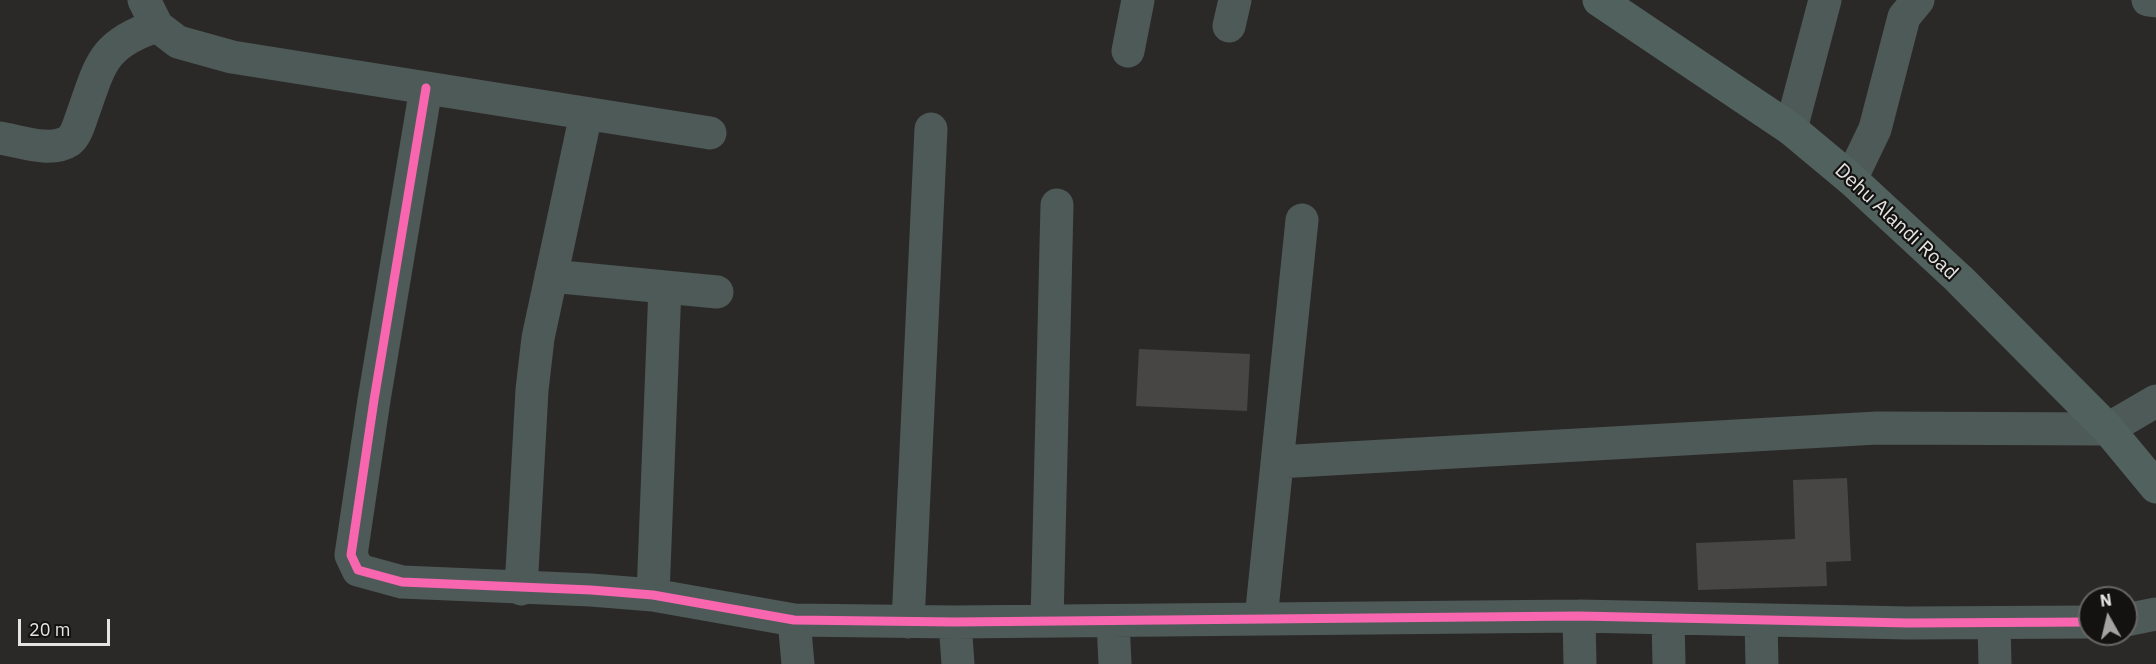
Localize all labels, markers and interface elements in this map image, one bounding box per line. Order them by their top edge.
street label: Dehu Alandi Road [1830,159,1962,285]
north arrow [2078,586,2138,646]
text: N [2099,589,2113,611]
scale bar [21,607,112,645]
text: 20 m [29,618,71,641]

